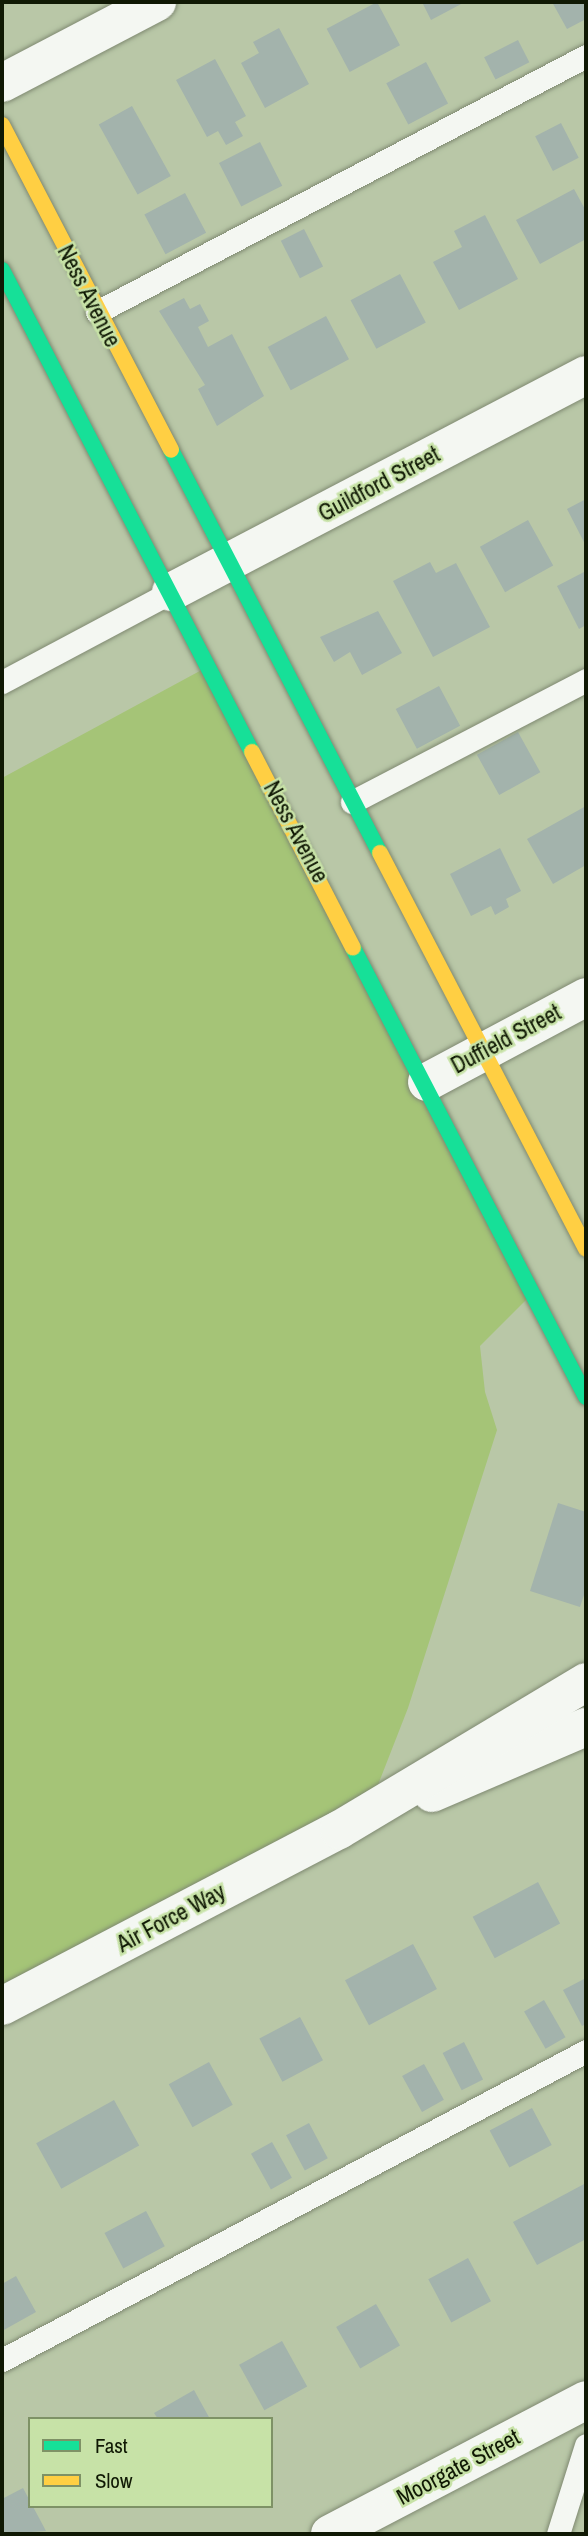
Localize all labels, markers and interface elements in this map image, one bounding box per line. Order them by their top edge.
street label: Ness Avenue [51,240,127,352]
street label: Guildford Street [314,441,444,527]
street label: Ness Avenue [258,776,334,888]
street label: Duffield Street [446,999,566,1079]
street label: Air Force Way [112,1878,230,1958]
legend [28,2417,273,2508]
street label: Moorgate Street [392,2423,524,2511]
text: Fast [95,2431,128,2460]
text: Slow [95,2466,132,2495]

